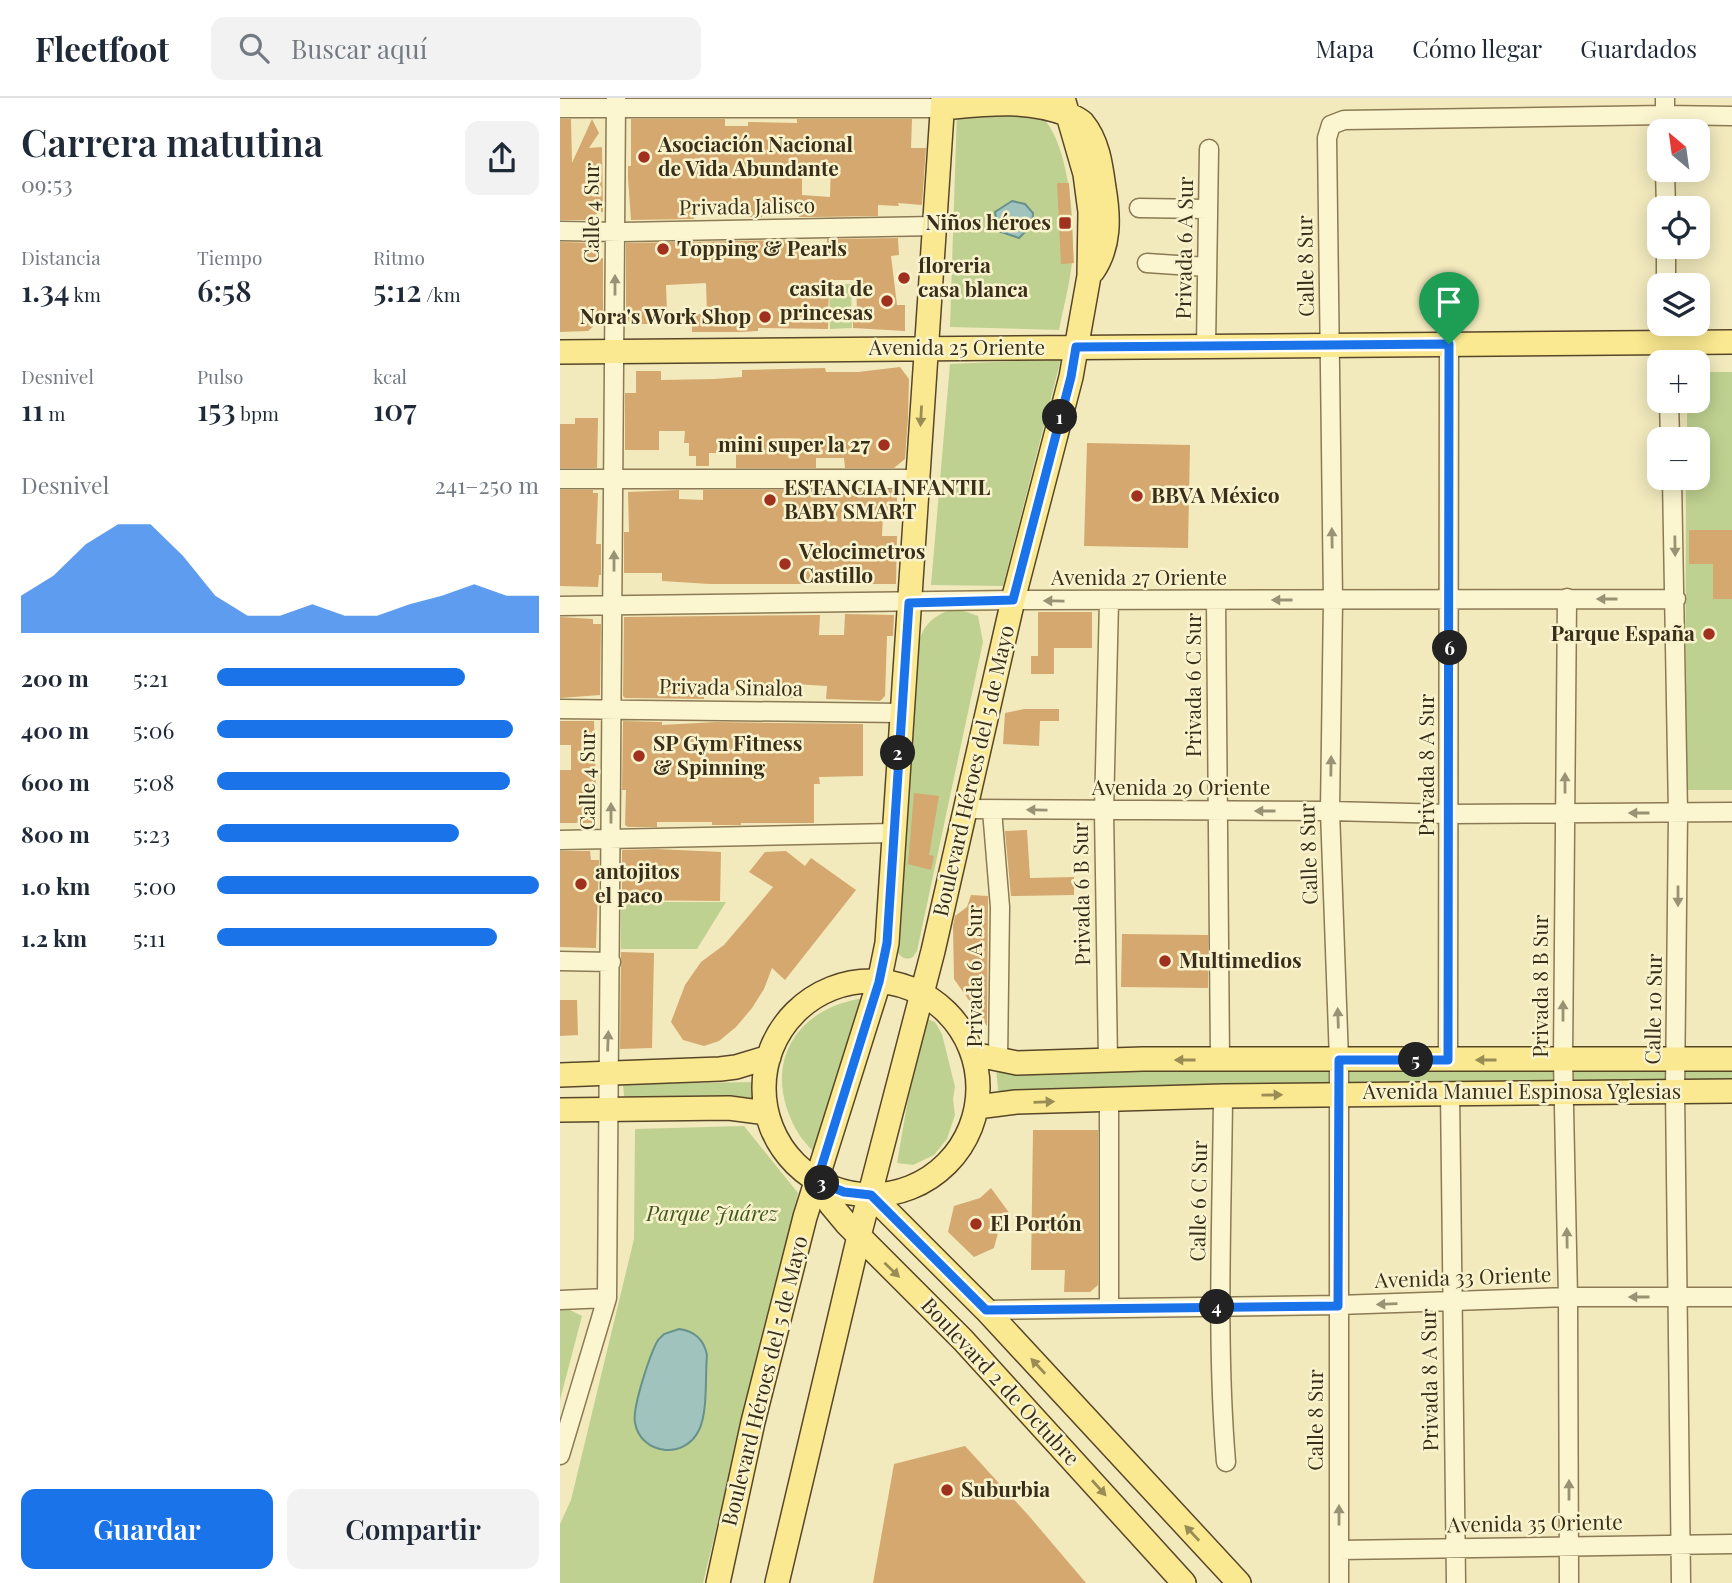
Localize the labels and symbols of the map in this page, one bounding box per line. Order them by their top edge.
north arrow [1647,119,1710,182]
place label: Asociación Nacional de Vida Abundante [657,129,853,181]
marker: Asociación Nacional de Vida Abundante [636,149,652,165]
street label: Calle 4 Sur [576,162,604,263]
street label: Privada 6 A Sur [1168,176,1198,320]
street label: Privada Jalisco [679,190,815,220]
place label: Niños héroes [925,207,1051,235]
street label: Calle 8 Sur [1289,214,1319,317]
marker: Niños héroes [1057,215,1073,231]
place label: Topping & Pearls [677,233,847,261]
marker: Topping & Pearls [655,241,671,257]
place label: floreria casa blanca [918,250,1028,302]
marker: floreria casa blanca [896,270,912,286]
pin [1419,272,1479,344]
place label: casita de princesas [780,273,873,325]
one-way arrow [609,274,621,296]
marker: casita de princesas [879,293,895,309]
place label: Nora's Work Shop [580,301,751,329]
marker: Nora's Work Shop [757,309,773,325]
street label: Avenida 25 Oriente [868,332,1045,360]
pin: 1 [1042,400,1078,434]
one-way arrow [916,405,927,427]
place label: mini super la 27 [718,429,870,457]
marker: mini super la 27 [876,437,892,453]
place label: ESTANCIA INFANTIL BABY SMART [784,472,991,524]
place label: BBVA México [1151,480,1280,508]
marker: BBVA México [1129,488,1145,504]
marker: ESTANCIA INFANTIL BABY SMART [762,492,778,508]
one-way arrow [1327,527,1338,549]
one-way arrow [1669,535,1680,557]
place label: Velocimetros Castillo [798,536,926,588]
one-way arrow [608,550,620,572]
marker: Velocimetros Castillo [777,556,793,572]
street label: Avenida 27 Oriente [1050,562,1227,590]
one-way arrow [1596,593,1618,604]
one-way arrow [1271,594,1293,606]
one-way arrow [1043,595,1065,607]
street label: Privada 6 C Sur [1178,612,1206,757]
place label: Parque España [1551,618,1695,646]
street label: Boulevard Héroes del 5 de Mayo [925,622,1019,919]
marker: Parque España [1701,626,1717,642]
pin: 6 [1432,630,1468,666]
street label: Privada Sinaloa [659,671,804,701]
street label: Privada 8 A Sur [1411,693,1439,836]
place label: SP Gym Fitness & Spinning [653,728,802,780]
street label: Calle 4 Sur [572,729,600,830]
pin: 2 [880,736,916,770]
marker: SP Gym Fitness & Spinning [631,748,647,764]
one-way arrow [1325,755,1337,777]
street label: Avenida 29 Oriente [1091,772,1270,800]
one-way arrow [1559,772,1571,794]
one-way arrow [605,802,617,824]
street label: Calle 8 Sur [1291,802,1323,905]
one-way arrow [1026,804,1048,816]
one-way arrow [1254,805,1276,817]
one-way arrow [1628,807,1650,819]
street label: Privada 6 B Sur [1065,821,1095,966]
place label: antojitos el paco [595,856,680,908]
marker: antojitos el paco [573,876,589,892]
one-way arrow [1672,885,1684,907]
street label: Privada 6 A Sur [959,904,987,1047]
street label: Privada 8 B Sur [1525,914,1553,1058]
place label: Multimedios [1179,945,1302,973]
marker: Multimedios [1157,953,1173,969]
street label: Calle 10 Sur [1637,953,1667,1065]
one-way arrow [1558,1000,1569,1022]
one-way arrow [1332,1007,1343,1029]
one-way arrow [603,1030,614,1052]
pin: 5 [1398,1042,1434,1077]
one-way arrow [1174,1054,1196,1066]
one-way arrow [1475,1054,1497,1066]
street label: Avenida Manuel Espinosa Yglesias [1362,1076,1681,1104]
one-way arrow [1261,1089,1283,1101]
one-way arrow [1034,1096,1056,1107]
street label: Calle 6 C Sur [1182,1139,1212,1262]
pin: 3 [804,1166,840,1200]
park label: Parque Juárez [645,1198,778,1226]
place label: El Portón [990,1208,1082,1236]
marker: El Portón [968,1216,984,1232]
one-way arrow [1561,1227,1572,1249]
street label: Boulevard Héroes del 5 de Mayo [713,1233,813,1529]
street label: Avenida 33 Oriente [1373,1259,1552,1293]
one-way arrow [884,1261,901,1278]
pin: 4 [1200,1290,1234,1324]
street label: Boulevard 2 de Octubre [916,1291,1087,1471]
one-way arrow [1628,1291,1650,1303]
one-way arrow [1376,1298,1398,1309]
street label: Privada 8 A Sur [1413,1308,1443,1452]
one-way arrow [1030,1358,1046,1375]
street label: Calle 8 Sur [1300,1369,1328,1471]
place label: Suburbia [961,1474,1050,1502]
one-way arrow [1091,1479,1107,1497]
one-way arrow [1563,1479,1575,1501]
marker: Suburbia [939,1482,955,1498]
one-way arrow [1333,1504,1345,1526]
street label: Avenida 35 Oriente [1446,1506,1623,1538]
one-way arrow [1185,1525,1201,1542]

